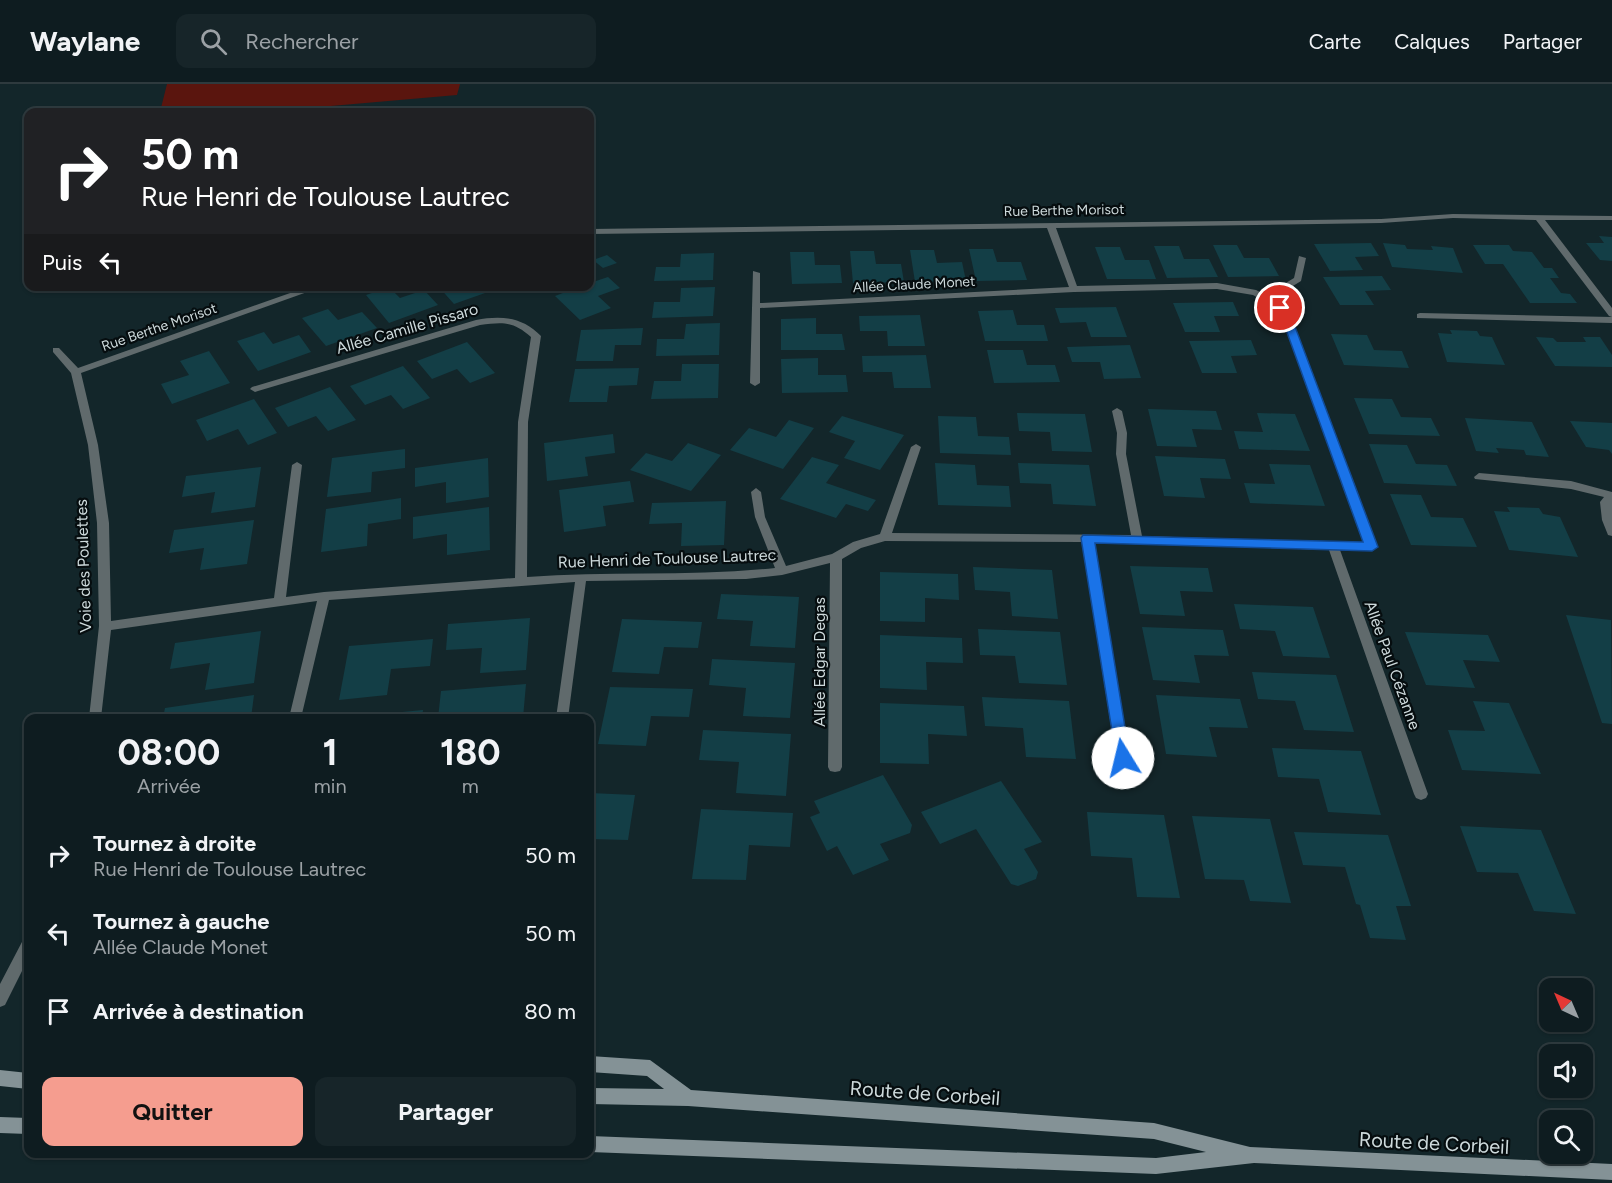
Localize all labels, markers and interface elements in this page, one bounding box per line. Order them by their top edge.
search box [176,14,596,68]
text: Waylane [30,24,140,58]
icon: search [197,25,230,58]
text: Rechercher [245,28,358,55]
text: Carte [1309,29,1361,54]
text: Calques [1394,29,1470,54]
text: Partager [1503,29,1582,54]
text: 50 m [141,129,239,180]
icon: right [42,132,120,210]
text: Rue Henri de Toulouse Lautrec [141,180,510,213]
street label: Rue Berthe Morisot [1004,201,1124,220]
icon: left [94,246,127,279]
text: Puis [42,249,82,276]
street label: Allée Claude Monet [852,273,976,296]
pin [1254,282,1305,333]
icon: arrive [1263,291,1296,324]
street label: Allée Camille Pissaro [334,299,480,358]
street label: Rue Berthe Morisot [99,300,219,355]
street label: Voie des Poulettes [72,499,95,633]
street label: Rue Henri de Toulouse Lautrec [557,545,777,572]
street label: Allée Edgar Degas [810,597,829,727]
street label: Allée Paul Cézanne [1360,598,1425,733]
position arrow [1091,726,1155,790]
text: 08:00 [117,731,220,774]
text: 1 [323,731,338,774]
text: 180 [440,731,501,774]
text: Arrivée [137,774,201,798]
text: min [314,774,347,798]
text: m [462,774,479,798]
text: Tournez à droite [93,830,256,857]
icon: right [42,839,75,872]
text: 50 m [525,842,576,869]
text: Rue Henri de Toulouse Lautrec [93,857,366,881]
text: Tournez à gauche [93,908,269,935]
icon: left [42,917,75,950]
text: 50 m [525,920,576,947]
text: Allée Claude Monet [93,935,268,959]
north arrow [1539,978,1593,1032]
map controls [1539,978,1593,1164]
icon: arrive [42,995,75,1028]
text: Arrivée à destination [93,998,304,1025]
text: 80 m [524,998,576,1025]
button: sound [1539,1044,1593,1098]
street label: Route de Corbeil [849,1076,1001,1110]
button: Quitter [42,1077,303,1146]
button: Partager [315,1077,576,1146]
button: search [1539,1110,1593,1164]
street label: Route de Corbeil [1358,1127,1510,1159]

